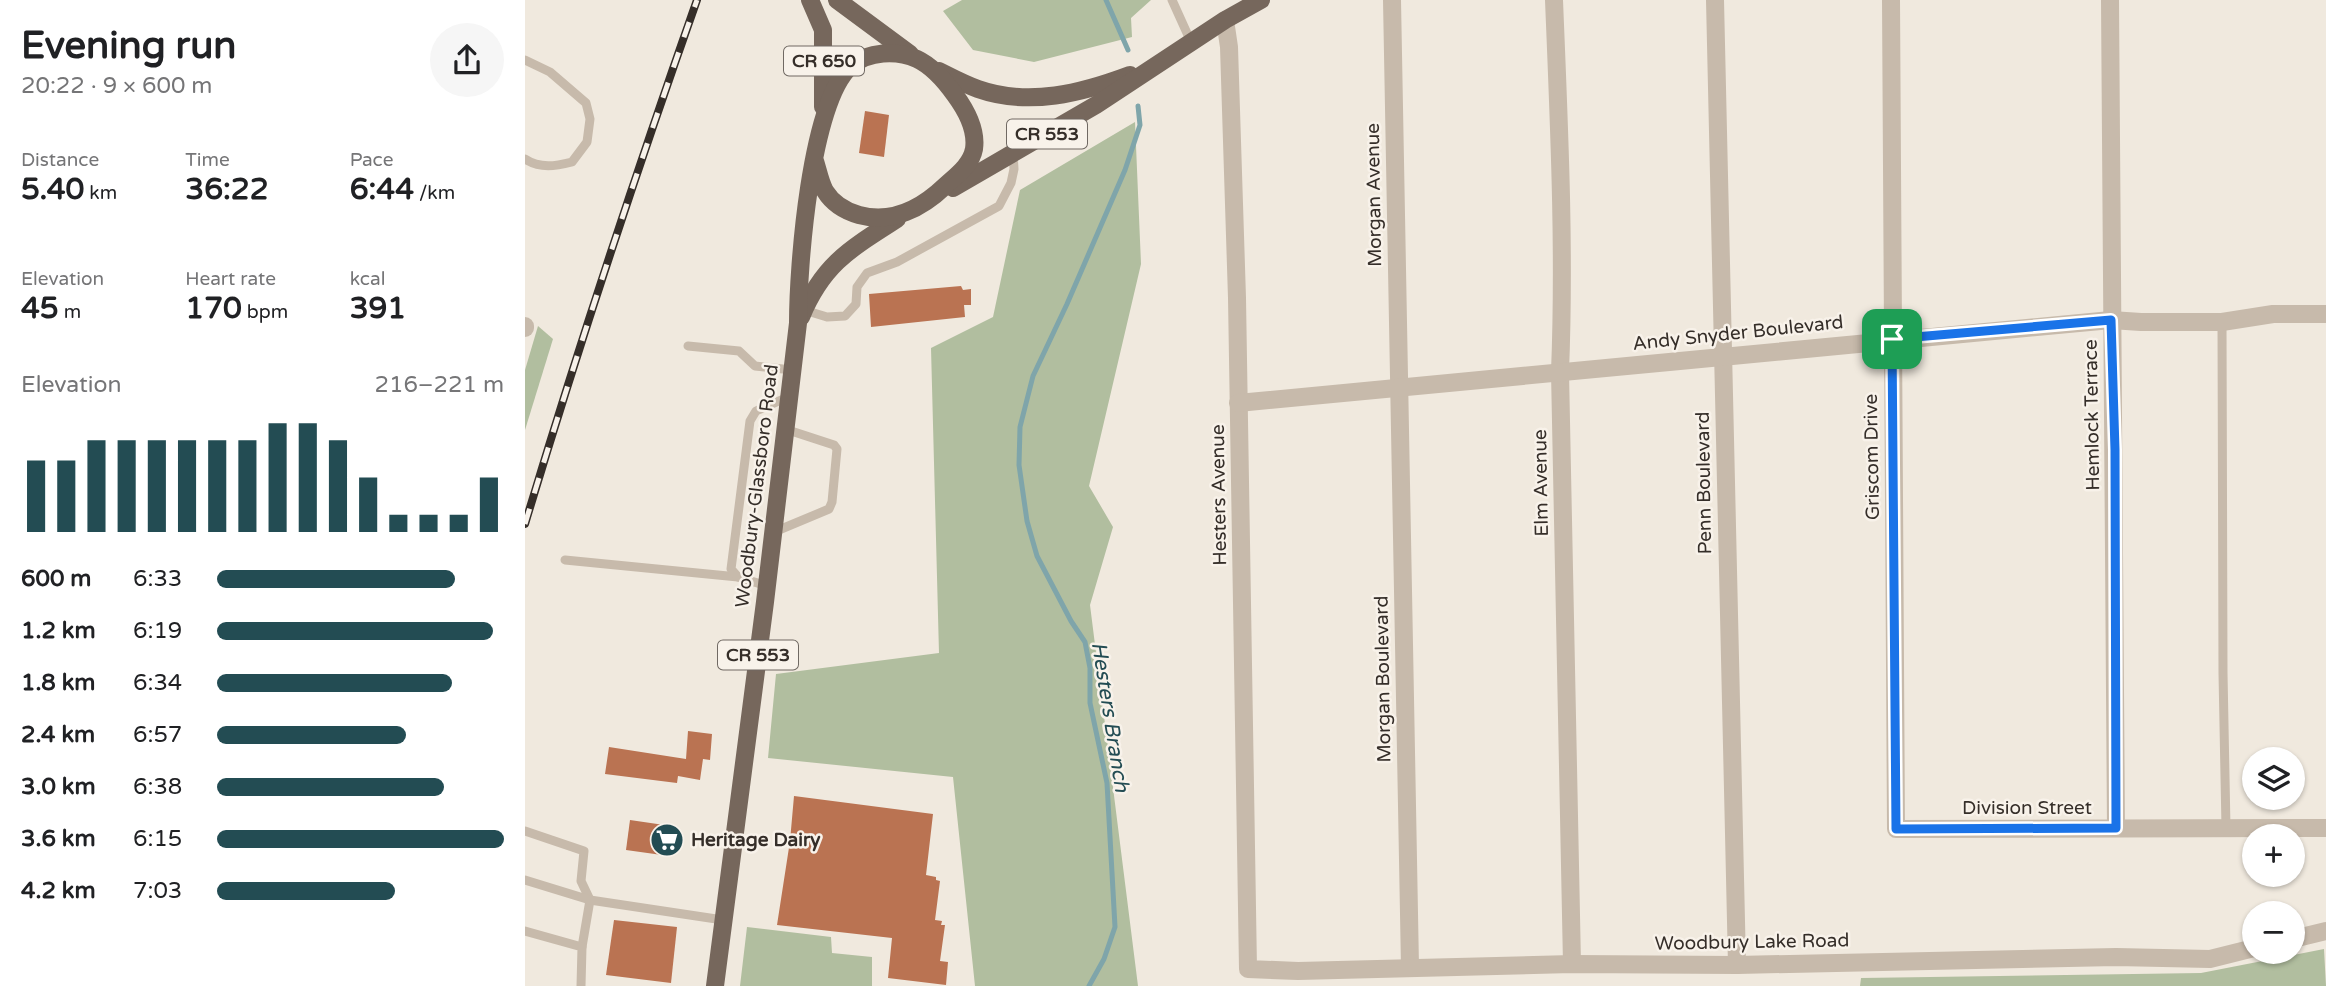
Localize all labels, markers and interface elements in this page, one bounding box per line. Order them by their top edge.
text: Evening run [21,23,236,69]
button: share [430,23,504,97]
road number: CR 650 [784,46,864,76]
text: 20:22 · 9 × 600 m [21,72,212,100]
road number: CR 553 [1007,119,1087,148]
street label: Morgan Avenue [1362,123,1386,267]
text: Distance [21,149,99,171]
text: Time [185,149,230,171]
text: Pace [350,149,393,171]
text: 5.40 [21,171,84,208]
text: 36:22 [185,171,269,208]
text: 6:44 [350,171,414,208]
text: km [84,182,117,204]
text: /km [414,182,455,204]
text: Elevation [21,268,104,290]
text: Heart rate [185,268,276,290]
text: kcal [350,268,385,290]
text: 45 [21,290,59,327]
text: 170 [185,290,242,327]
text: 391 [350,290,406,327]
text: m [59,301,81,323]
text: bpm [242,301,288,323]
pin [1862,309,1922,369]
street label: Andy Snyder Boulevard [1631,311,1845,355]
icon: arrive [1873,320,1911,358]
street label: Hemlock Terrace [2080,339,2104,491]
street label: Woodbury-Glassboro Road [731,363,783,609]
text: Elevation [21,371,122,399]
text: 216–221 m [375,371,504,399]
street label: Griscom Drive [1860,394,1884,520]
street label: Penn Boulevard [1692,412,1716,554]
street label: Hesters Avenue [1207,424,1231,566]
street label: Elm Avenue [1529,429,1553,537]
text: 600 m [21,565,91,593]
text: 6:33 [133,565,182,593]
street label: Morgan Boulevard [1371,595,1395,763]
text: 1.2 km [21,617,96,645]
text: 6:19 [133,617,182,645]
road number: CR 553 [718,640,798,670]
water label: Hesters Branch [1086,640,1134,795]
text: 1.8 km [21,669,95,697]
text: 6:34 [133,669,182,697]
text: 2.4 km [21,721,95,749]
text: 6:57 [133,721,182,749]
map controls [2242,747,2305,964]
button: layers [2242,747,2305,810]
text: 3.0 km [21,773,96,801]
text: 6:38 [133,773,182,801]
street label: Division Street [1962,797,2092,819]
supermarket icon: Heritage Dairy [648,821,686,859]
button: + [2242,824,2305,887]
text: 3.6 km [21,825,96,853]
text: 6:15 [133,825,182,853]
place label: Heritage Dairy [691,829,821,852]
text: 4.2 km [21,877,96,905]
text: 7:03 [133,877,182,905]
button: − [2242,901,2305,964]
street label: Woodbury Lake Road [1654,929,1850,955]

